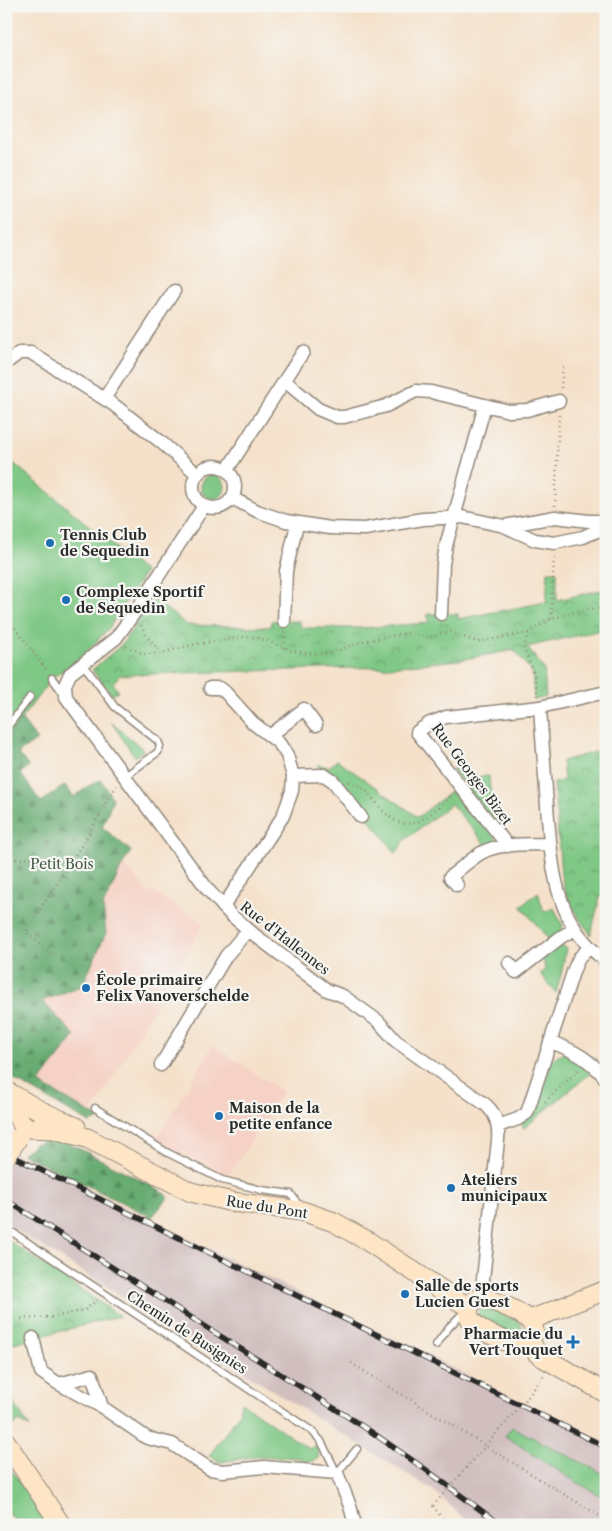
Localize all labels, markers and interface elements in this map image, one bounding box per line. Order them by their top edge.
place label: Tennis Club de Sequedin [60,526,150,560]
marker: Tennis Club de Sequedin [44,537,56,549]
place label: Complexe Sportif de Sequedin [76,583,205,617]
marker: Complexe Sportif de Sequedin [60,594,72,606]
street label: Rue Georges Bizet [428,719,516,829]
park label: Petit Bois [30,855,94,873]
street label: Rue d'Hallennes [237,897,333,979]
place label: École primaire Felix Vanoverschelde [96,970,249,1005]
marker: École primaire Felix Vanoverschelde [80,982,92,994]
place label: Maison de la petite enfance [229,1099,332,1133]
marker: Maison de la petite enfance [213,1110,225,1122]
place label: Ateliers municipaux [460,1171,548,1205]
marker: Ateliers municipaux [445,1182,457,1194]
street label: Rue du Pont [225,1192,309,1222]
place label: Salle de sports Lucien Guest [415,1277,519,1311]
street label: Chemin de Busignies [123,1286,251,1378]
marker: Salle de sports Lucien Guest [399,1288,411,1300]
place label: Pharmacie du Vert Touquet [464,1325,563,1359]
marker: Pharmacie du Vert Touquet [567,1336,579,1348]

